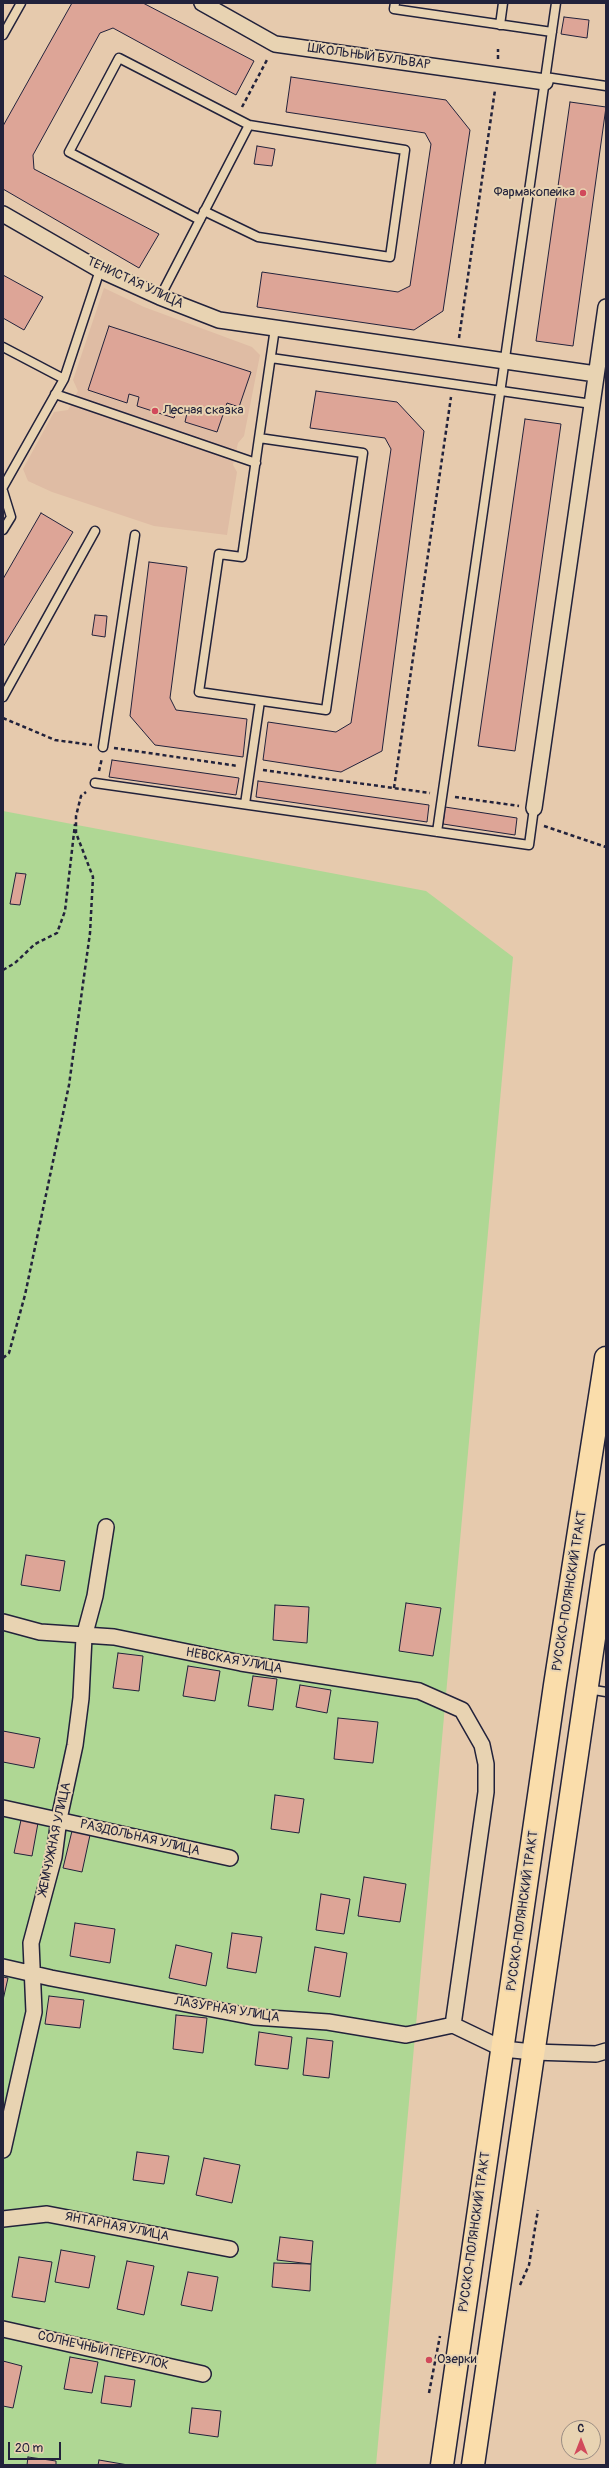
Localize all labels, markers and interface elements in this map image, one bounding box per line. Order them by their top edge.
street label: ШКОЛЬНЫЙ БУЛЬВАР [307,41,431,73]
place label: Фармакопейка [494,185,575,201]
marker: Фармакопейка [578,188,588,198]
street label: ТЕНИСТАЯ УЛИЦА [84,254,186,312]
place label: Лесная сказка [163,403,244,419]
marker: Лесная сказка [150,406,160,416]
street label: РУССКО-ПОЛЯНСКИЙ ТРАКТ [550,1510,590,1672]
street label: НЕВСКАЯ УЛИЦА [185,1645,283,1677]
street label: ЖЕМЧУЖНАЯ УЛИЦА [35,1781,75,1897]
street label: РАЗДОЛЬНАЯ УЛИЦА [79,1817,201,1859]
street label: РУССКО-ПОЛЯНСКИЙ ТРАКТ [504,1830,542,1992]
street label: ЛАЗУРНАЯ УЛИЦА [173,1994,281,2026]
street label: РУССКО-ПОЛЯНСКИЙ ТРАКТ [456,2151,494,2313]
street label: ЯНТАРНАЯ УЛИЦА [64,2209,170,2245]
street label: СОЛНЕЧНЫЙ ПЕРЕУЛОК [36,2328,170,2374]
place label: Озерки [437,2352,477,2368]
marker: Озерки [424,2355,434,2365]
north arrow [561,2420,601,2460]
text: С [578,2422,584,2435]
scale bar [10,2434,63,2460]
text: 20 m [15,2441,43,2456]

